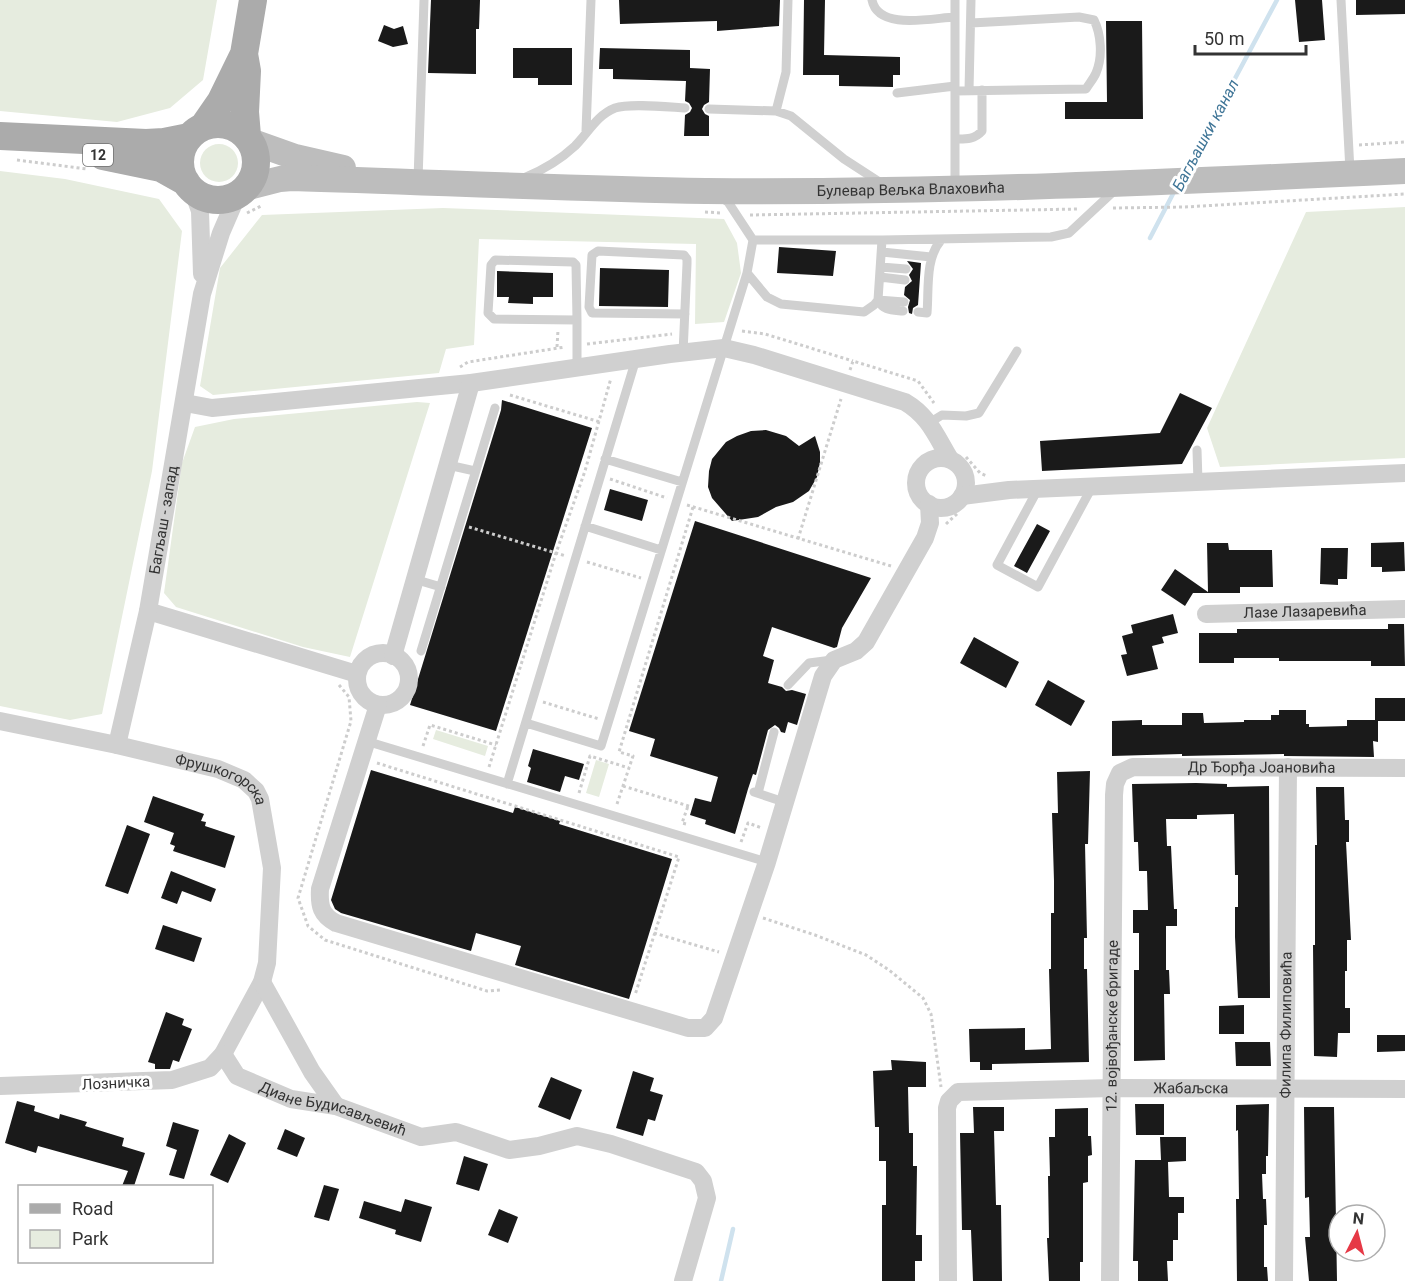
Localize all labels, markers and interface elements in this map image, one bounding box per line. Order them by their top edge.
scale bar [1195,18,1306,56]
text: 50 m [1204,28,1244,49]
water label: Багљашки канал [1168,76,1243,194]
road number: 12 [83,144,113,166]
street label: Булевар Вељка Влаховића [817,178,1005,200]
street label: Багљаш - запад [145,464,182,576]
street label: Лазе Лазаревића [1243,601,1367,622]
street label: Фрушкогорска [173,750,270,806]
street label: Др Ђорђа Јоановића [1188,758,1335,777]
street label: 12. војвођанске бригаде [1102,940,1122,1112]
street label: Филипа Филиповића [1276,951,1296,1099]
street label: Лозничка [81,1072,151,1094]
street label: Диане Будисављевић [257,1078,409,1140]
street label: Жабаљска [1153,1079,1229,1097]
legend [18,1185,213,1263]
text: Road [72,1198,113,1219]
north arrow [1327,1203,1387,1263]
text: N [1352,1209,1365,1229]
text: Park [72,1228,109,1249]

